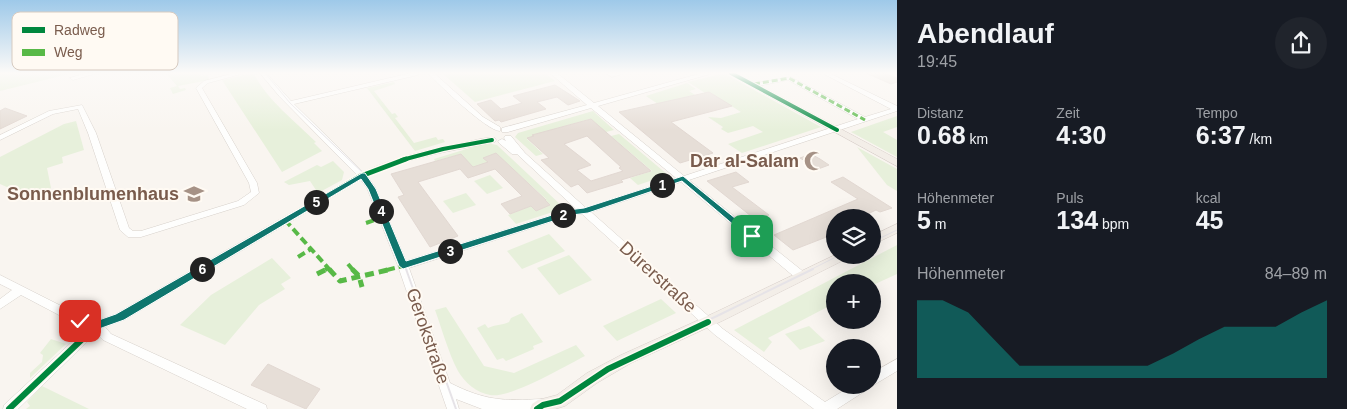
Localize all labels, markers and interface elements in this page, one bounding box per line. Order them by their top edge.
legend [12,12,178,70]
button: share [1275,17,1327,69]
text: Abendlauf [917,18,1054,49]
text: Radweg [54,22,105,38]
text: Weg [54,44,83,60]
text: 19:45 [917,53,957,70]
text: Distanz [917,105,964,121]
text: Zeit [1056,105,1080,121]
text: Tempo [1196,105,1238,121]
text: 0.68 [917,121,966,149]
text: 4:30 [1056,121,1106,149]
text: 6:37 [1196,121,1246,149]
text: km [966,131,988,147]
text: /km [1246,131,1272,147]
mosque icon: Dar al-Salam [803,150,825,172]
place label: Dar al-Salam [690,151,799,171]
pin: 1 [650,172,674,198]
text: 1 [659,177,666,193]
school or university icon: Sonnenblumenhaus [183,183,205,205]
place label: Sonnenblumenhaus [7,184,179,204]
pin: 5 [304,190,328,214]
text: Höhenmeter [917,190,994,206]
text: Puls [1056,190,1084,206]
text: kcal [1196,190,1221,206]
text: 5 [313,194,320,210]
pin: 4 [368,198,394,224]
pin: 2 [550,202,576,228]
text: 4 [378,203,385,219]
text: 5 [917,206,931,234]
text: 134 [1056,206,1098,234]
text: 45 [1196,206,1223,234]
text: 2 [560,207,567,223]
map controls [826,209,881,394]
button: layers [826,209,881,264]
pin [731,215,773,257]
text: m [931,216,946,232]
text: bpm [1098,216,1129,232]
icon: arrive [738,222,766,250]
street label: Dürerstraße [616,237,700,317]
pin: 3 [438,238,462,264]
text: 3 [447,243,454,259]
pin: 6 [190,256,214,282]
text: 6 [199,261,206,277]
text: Höhenmeter [917,265,1005,282]
text: 84–89 m [1265,265,1327,282]
button: + [826,274,881,329]
street label: Gerokstraße [402,285,454,387]
pin [59,300,101,342]
icon: check [66,307,94,335]
button: − [826,339,881,394]

